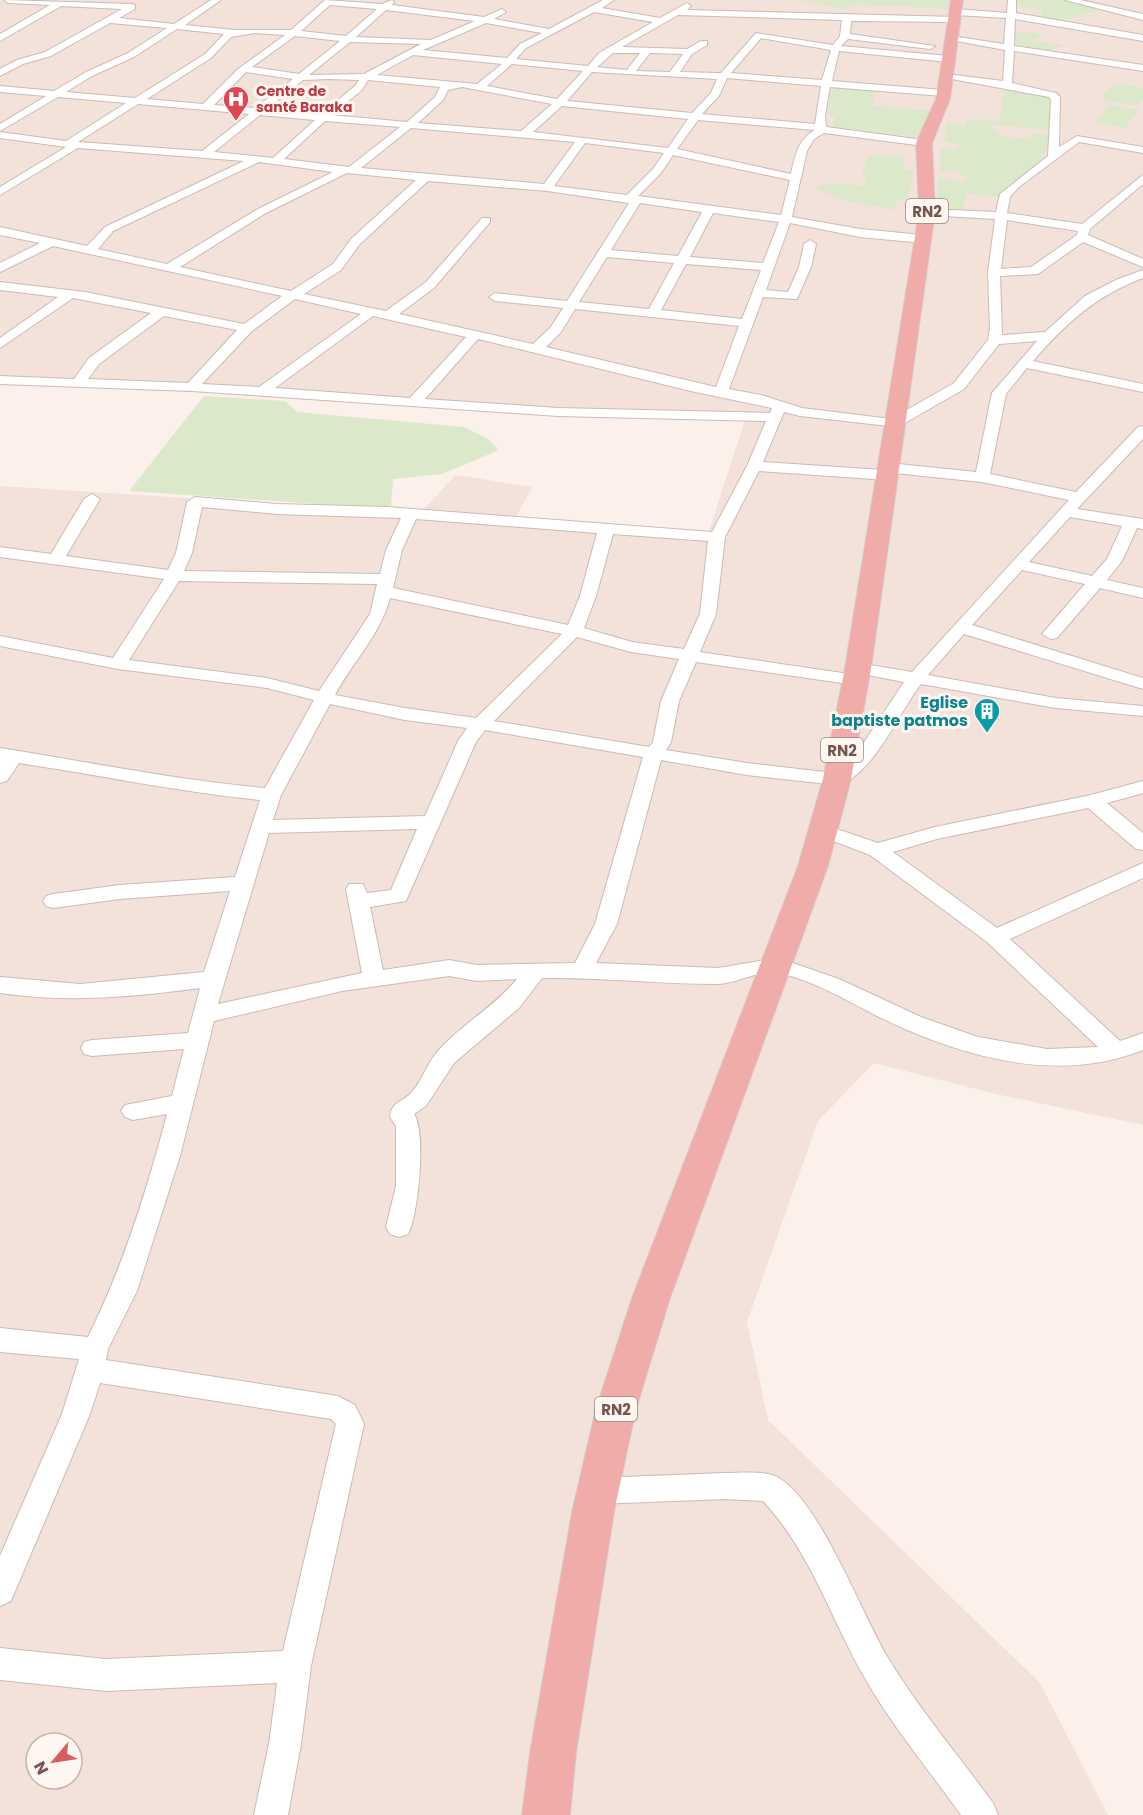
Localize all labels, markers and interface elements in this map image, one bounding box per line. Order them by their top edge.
place label: Centre de santé Baraka [256,81,352,117]
hospital icon: Centre de santé Baraka [221,84,251,122]
road number: RN2 [906,199,948,223]
place label: Eglise baptiste patmos [831,691,968,732]
building icon: Eglise baptiste patmos [972,696,1002,734]
road number: RN2 [821,738,863,762]
road number: RN2 [595,1397,637,1421]
north arrow [24,1731,84,1791]
text: N [28,1757,54,1779]

